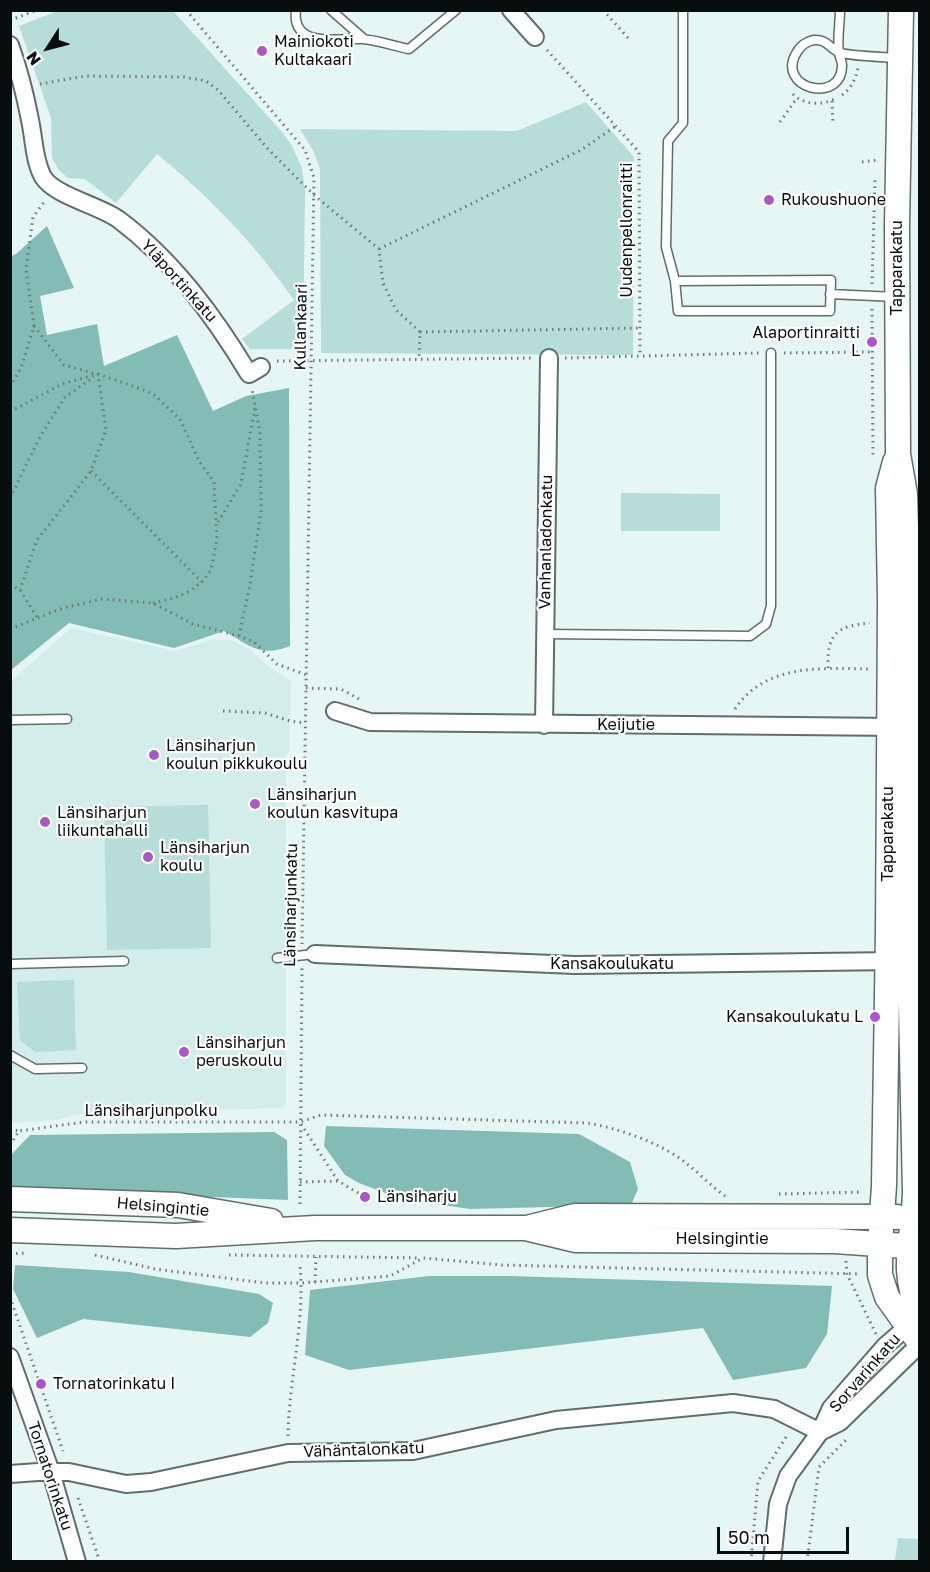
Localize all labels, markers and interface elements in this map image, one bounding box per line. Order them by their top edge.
north arrow [18,18,78,78]
place label: Mainiokoti Kultakaari [274,32,354,70]
marker: Mainiokoti Kultakaari [255,44,269,58]
text: N [22,48,45,69]
street label: Uudenpellonraitti [617,162,637,298]
place label: Rukoushuone [781,190,886,210]
marker: Rukoushuone [762,193,776,207]
street label: Tapparakatu [887,220,907,316]
street label: Yläportinkatu [137,236,221,326]
street label: Kullankaari [291,283,311,371]
place label: Alaportinraitti L [753,323,860,361]
marker: Alaportinraitti L [865,335,879,349]
street label: Vanhanladonkatu [535,475,557,609]
street label: Keijutie [597,715,655,735]
place label: Länsiharjun koulun pikkukoulu [166,736,307,774]
marker: Länsiharjun koulun pikkukoulu [147,748,161,762]
place label: Länsiharjun koulun kasvitupa [267,785,398,823]
street label: Tapparakatu [878,786,898,882]
marker: Länsiharjun koulun kasvitupa [248,797,262,811]
place label: Länsiharjun liikuntahalli [57,803,148,841]
marker: Länsiharjun liikuntahalli [38,815,52,829]
place label: Länsiharjun koulu [160,838,250,876]
street label: Länsiharjunkatu [280,843,302,967]
marker: Länsiharjun koulu [141,850,155,864]
street label: Kansakoulukatu [550,954,674,974]
place label: Kansakoulukatu L [726,1007,863,1027]
marker: Kansakoulukatu L [868,1010,882,1024]
place label: Länsiharjun peruskoulu [196,1033,286,1071]
marker: Länsiharjun peruskoulu [177,1045,191,1059]
street label: Länsiharjunpolku [84,1101,218,1121]
place label: Länsiharju [377,1187,457,1207]
marker: Länsiharju [358,1190,372,1204]
street label: Helsingintie [116,1193,210,1221]
street label: Helsingintie [676,1229,768,1249]
street label: Sorvarinkatu [826,1330,904,1416]
place label: Tornatorinkatu I [53,1374,175,1394]
marker: Tornatorinkatu I [34,1377,48,1391]
street label: Tornatorinkatu [23,1419,77,1533]
street label: Vähäntalonkatu [303,1438,425,1462]
scale bar [720,1515,852,1553]
text: 50 m [728,1526,770,1548]

